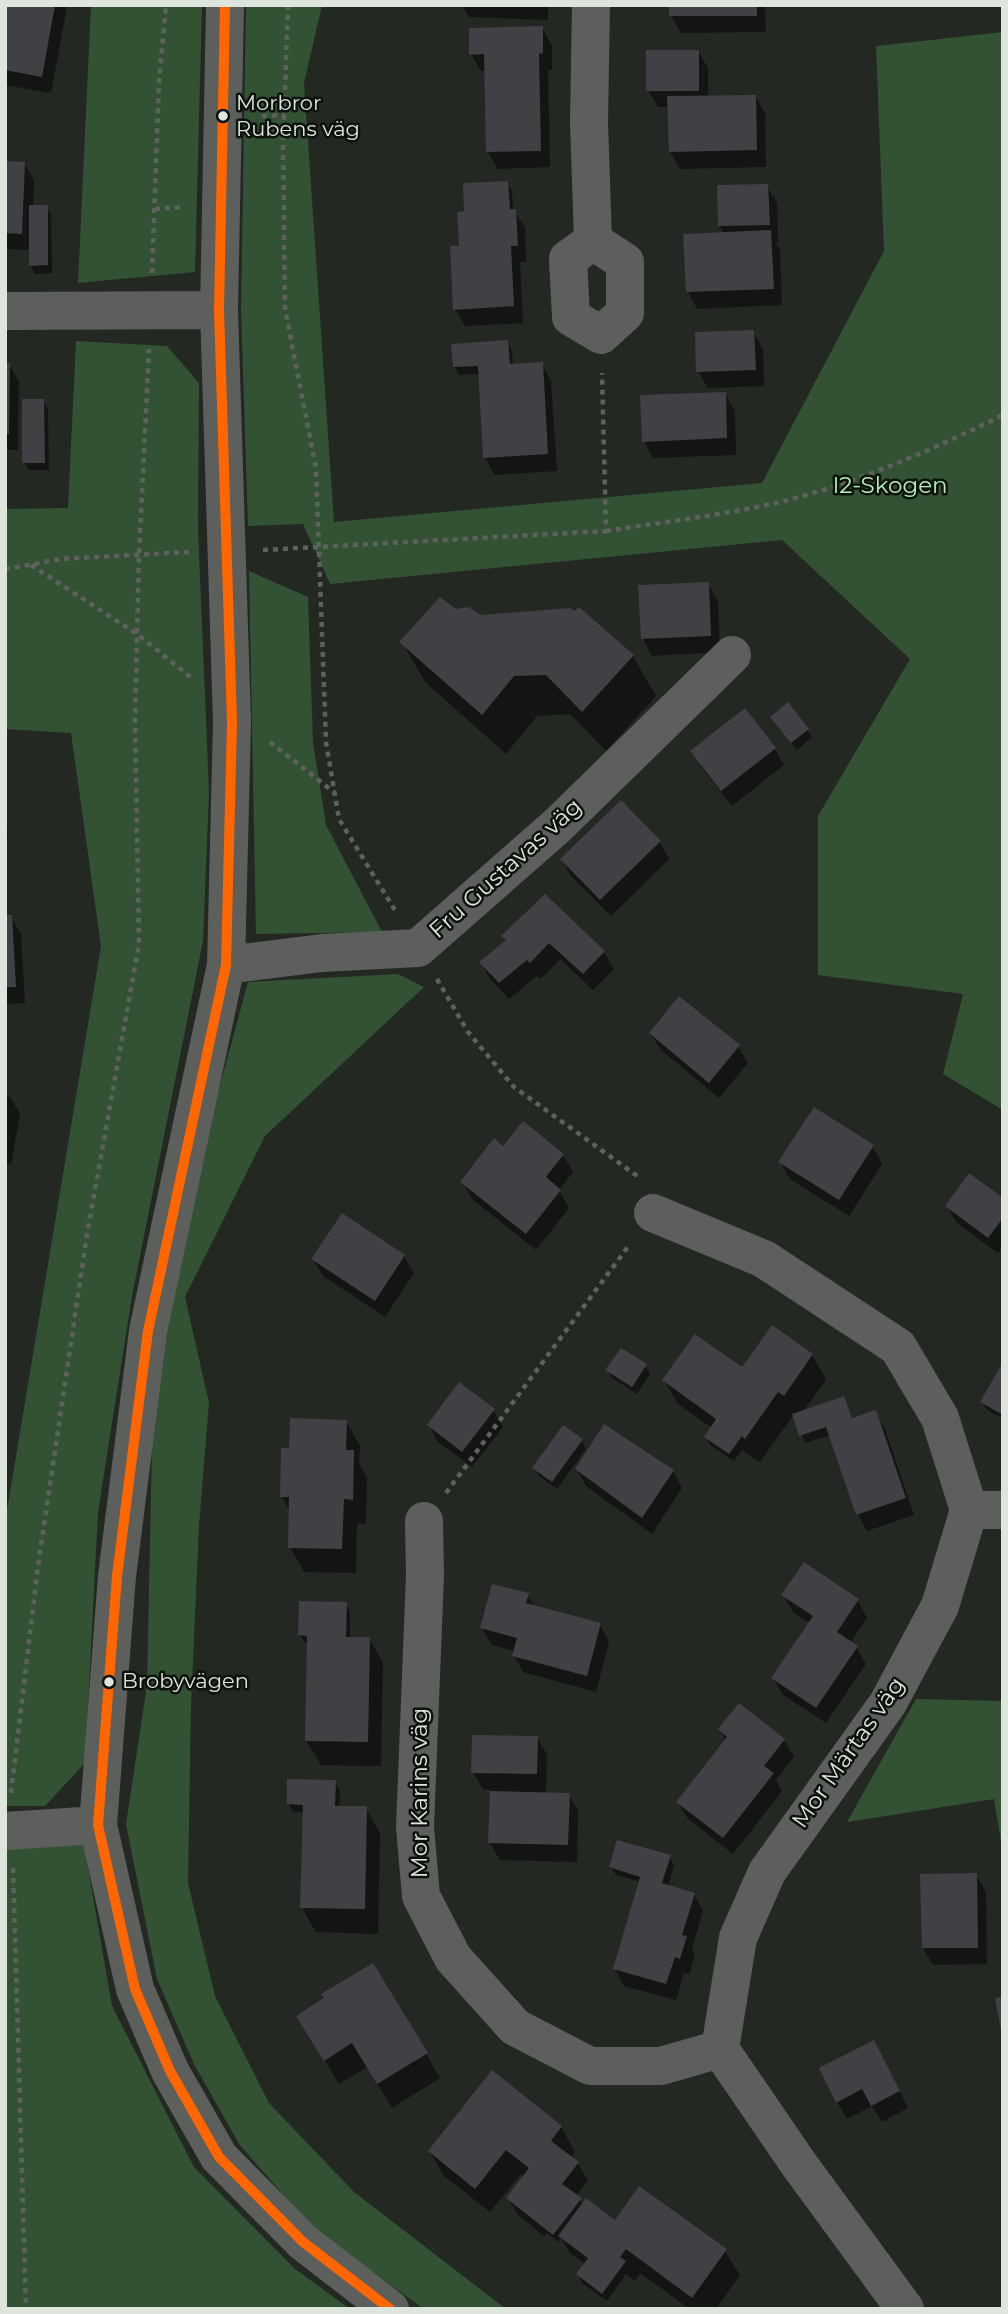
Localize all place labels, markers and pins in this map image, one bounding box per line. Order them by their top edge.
place label: Morbror Rubens väg [236,91,360,141]
marker: Morbror Rubens väg [216,109,230,123]
place label: Brobyvägen [122,1669,249,1695]
marker: Brobyvägen [102,1675,116,1689]

